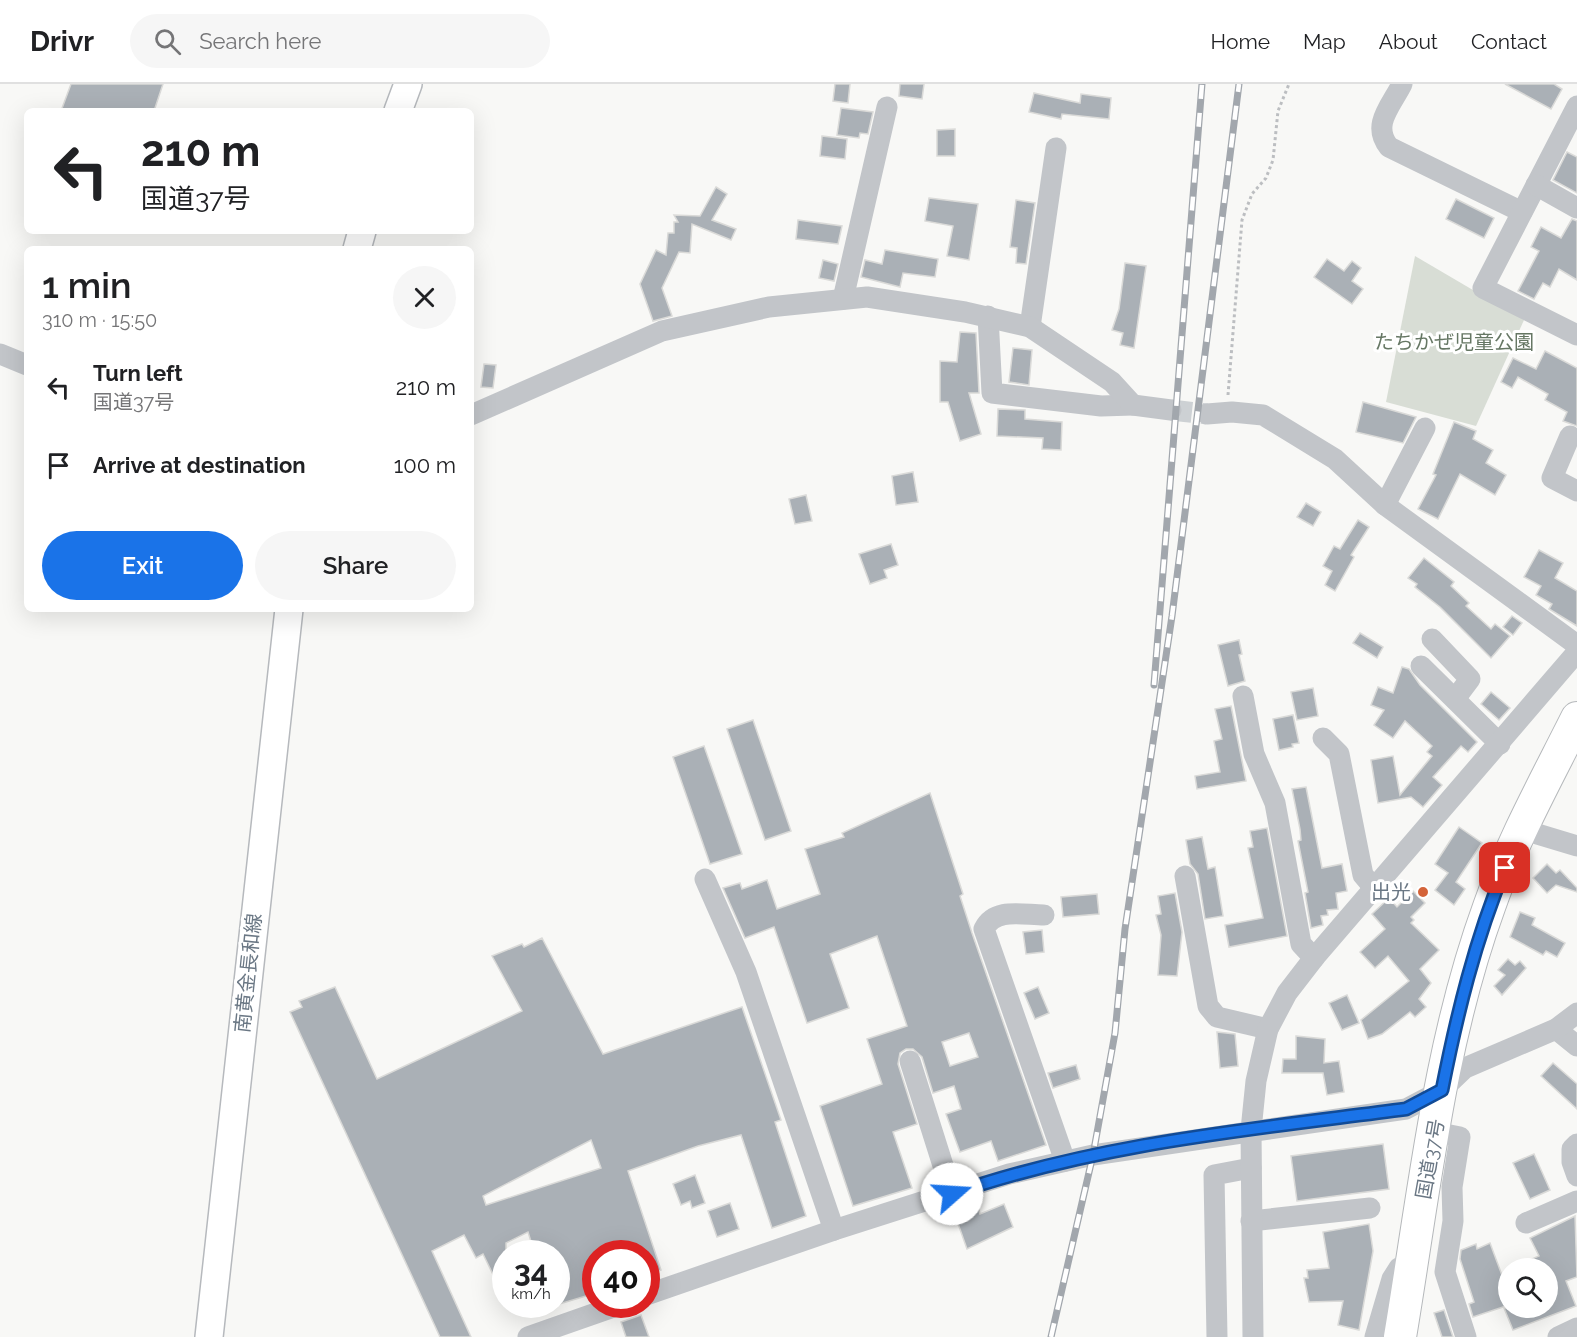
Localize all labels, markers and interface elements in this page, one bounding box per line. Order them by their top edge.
search box [130,14,550,68]
text: Drivr [30,25,94,58]
icon: search [151,25,184,58]
text: Search here [199,28,321,54]
text: Home [1211,29,1270,54]
text: Map [1303,29,1346,54]
text: About [1379,29,1438,54]
text: Contact [1471,29,1547,54]
text: 210 m [141,127,260,176]
icon: left [42,132,120,210]
text: 国道37号 [141,183,251,214]
text: 1 min [42,264,131,306]
button: close [393,266,456,329]
text: 310 m · 15:50 [42,308,157,332]
park label: たちかぜ児童公園 [1374,330,1534,354]
text: Turn left [93,360,183,386]
icon: left [42,371,75,404]
text: 210 m [396,374,456,400]
text: 国道37号 [93,390,174,414]
icon: arrive [42,449,75,482]
text: Arrive at destination [93,452,306,478]
text: 100 m [394,452,456,478]
button: Exit [42,531,243,600]
button: Share [255,531,456,600]
pin [1479,842,1530,893]
icon: arrive [1488,851,1521,884]
place label: 出光 [1371,880,1411,904]
marker: 出光 [1416,885,1430,899]
street label: 南黄金長和線 [230,912,266,1034]
street label: 国道37号 [1411,1117,1449,1201]
position arrow [920,1162,984,1226]
speed limit sign: 40 [582,1240,660,1318]
text: 34 [514,1254,548,1289]
map controls [1498,1258,1558,1318]
button: search [1498,1258,1558,1318]
text: km/h [511,1285,551,1303]

